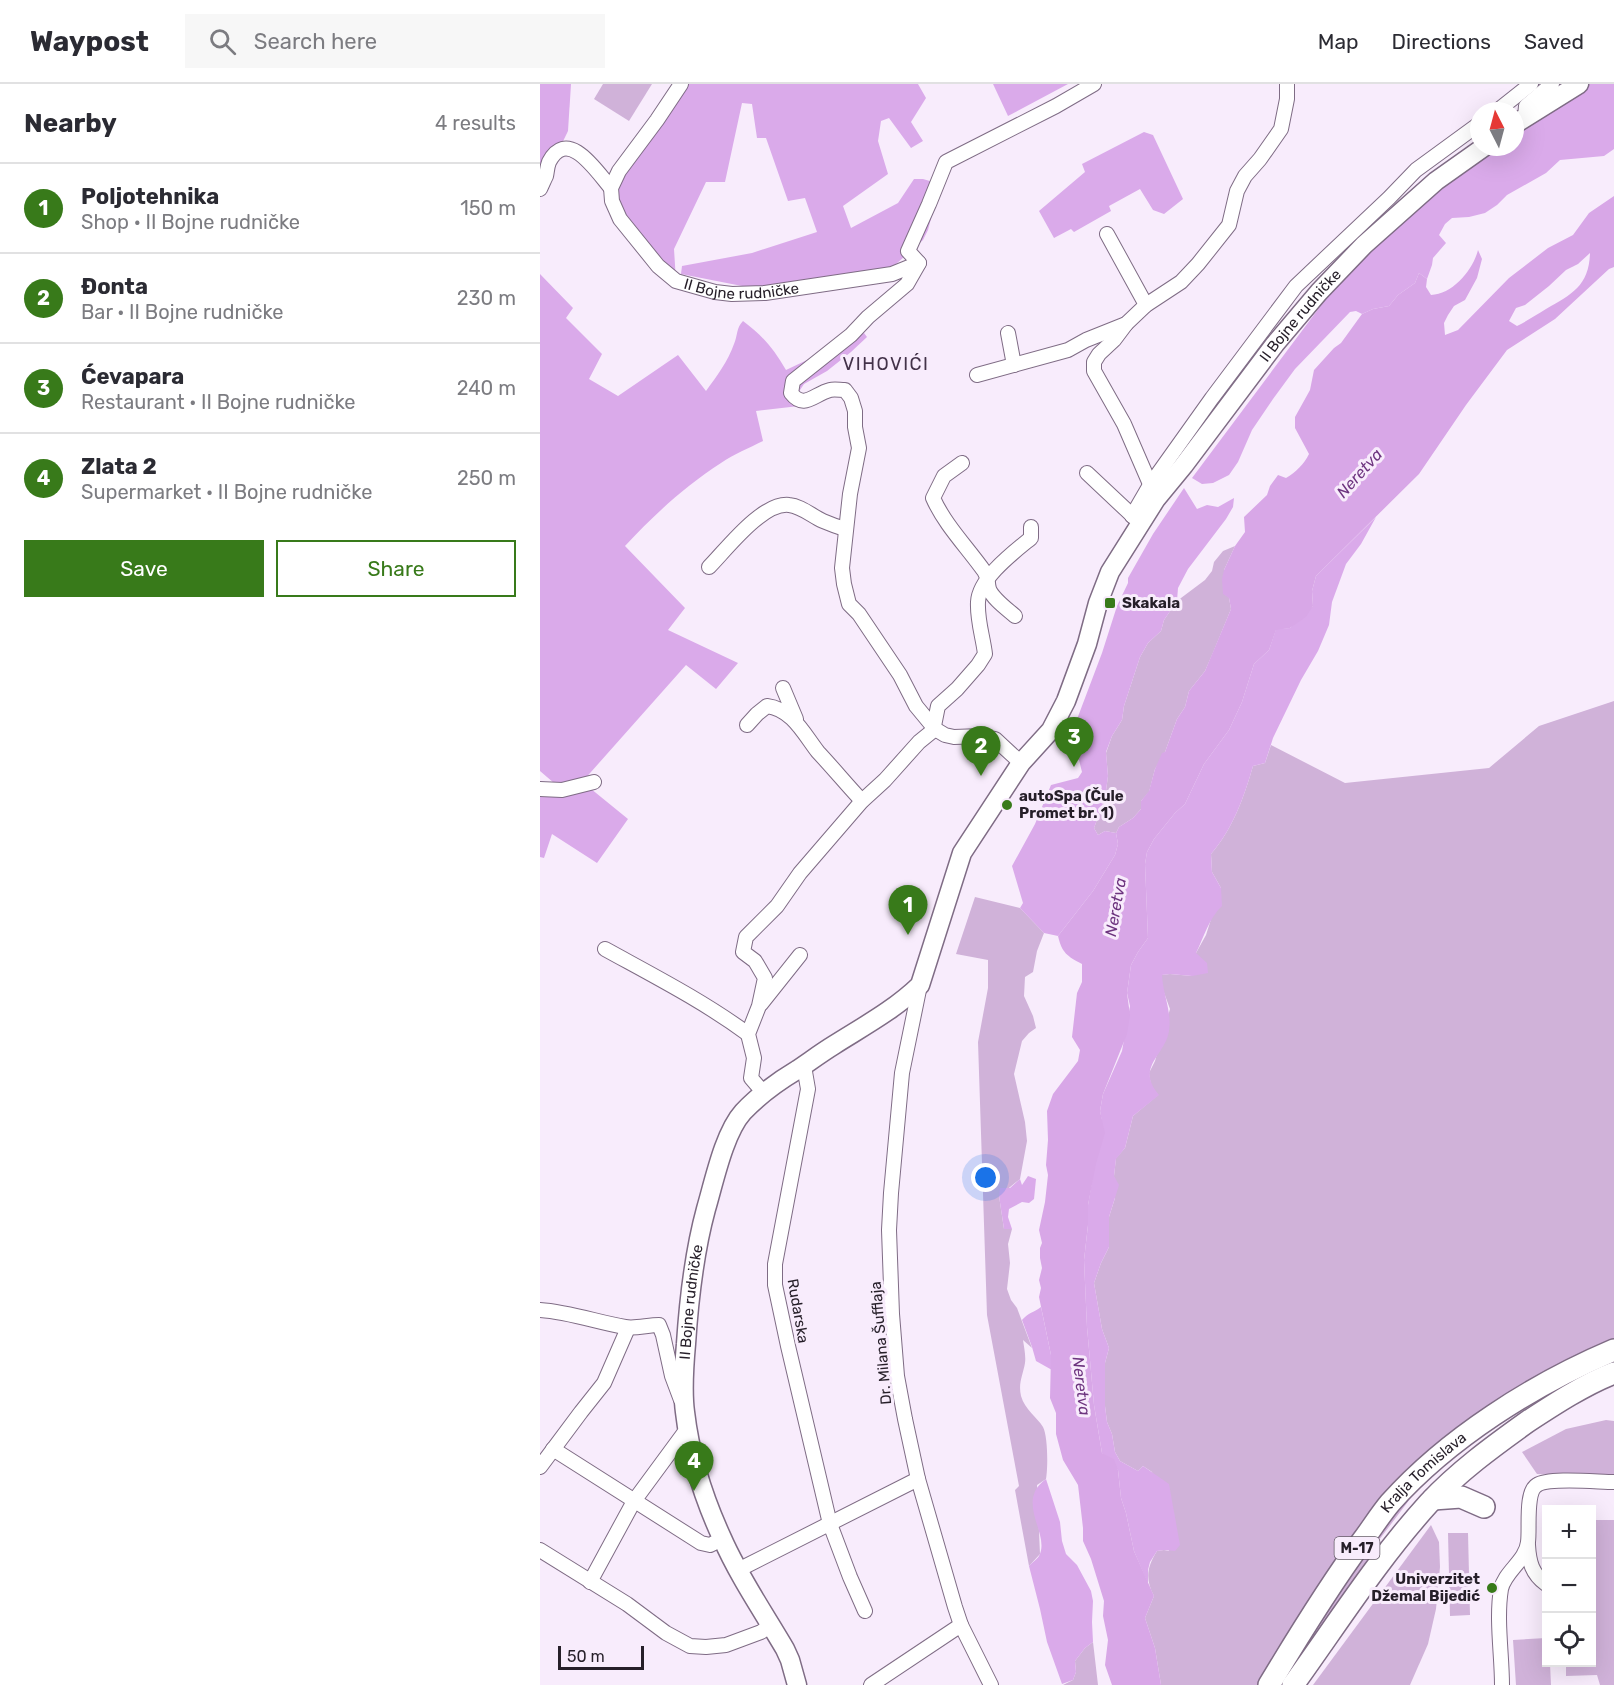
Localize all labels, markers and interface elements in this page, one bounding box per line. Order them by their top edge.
search box [185,14,605,68]
text: Waypost [30,25,149,58]
icon: search [206,25,239,58]
text: Search here [254,28,377,55]
text: Map [1318,29,1359,54]
text: Directions [1392,29,1491,54]
text: Saved [1524,29,1584,54]
north arrow [1470,102,1524,156]
text: Nearby [24,108,117,139]
text: 4 results [435,111,516,135]
text: Poljotehnika [81,183,219,210]
text: 1 [39,196,48,220]
text: 150 m [460,196,516,220]
text: Shop · II Bojne rudničke [81,210,300,234]
street label: II Bojne rudničke [1256,266,1345,365]
text: Đonta [81,273,148,300]
street label: II Bojne rudničke [682,275,800,303]
text: 2 [37,286,50,310]
text: 230 m [457,286,516,310]
text: Bar · II Bojne rudničke [81,300,283,324]
district label: VIHOVIĆI [843,353,930,375]
text: Ćevapara [81,363,184,390]
text: 3 [37,376,50,400]
text: 240 m [457,376,516,400]
text: Restaurant · II Bojne rudničke [81,390,355,414]
water label: Neretva [1332,445,1386,502]
text: Zlata 2 [81,453,157,480]
text: 4 [37,466,50,490]
text: 250 m [457,466,516,490]
text: Supermarket · II Bojne rudničke [81,480,372,504]
button: Save [24,540,264,597]
button: Share [276,540,516,597]
place label: Skakala [1122,594,1180,612]
marker: Skakala [1103,596,1117,610]
pin: 3 [1054,718,1094,767]
pin: 2 [962,726,1000,776]
place label: autoSpa (Čule Promet br. 1) [1019,787,1124,822]
marker: autoSpa (Čule Promet br. 1) [1000,798,1014,812]
water label: Neretva [1101,876,1130,938]
pin: 1 [888,886,928,935]
your location [971,1163,1000,1192]
street label: II Bojne rudničke [676,1243,707,1360]
street label: Rudarska [783,1277,813,1345]
street label: Dr. Milana Šufflaja [867,1281,895,1405]
water label: Neretva [1068,1355,1095,1417]
street label: Kralja Tomislava [1377,1428,1470,1516]
pin: 4 [674,1442,714,1491]
map controls [1542,1505,1596,1667]
button: + [1542,1505,1596,1559]
road number: M-17 [1334,1537,1380,1559]
button: − [1542,1559,1596,1613]
place label: Univerzitet Džemal Bijedić [1371,1570,1480,1605]
marker: Univerzitet Džemal Bijedić [1485,1581,1499,1595]
button: locate [1542,1613,1596,1667]
scale bar [558,1643,644,1670]
text: 50 m [567,1647,605,1666]

